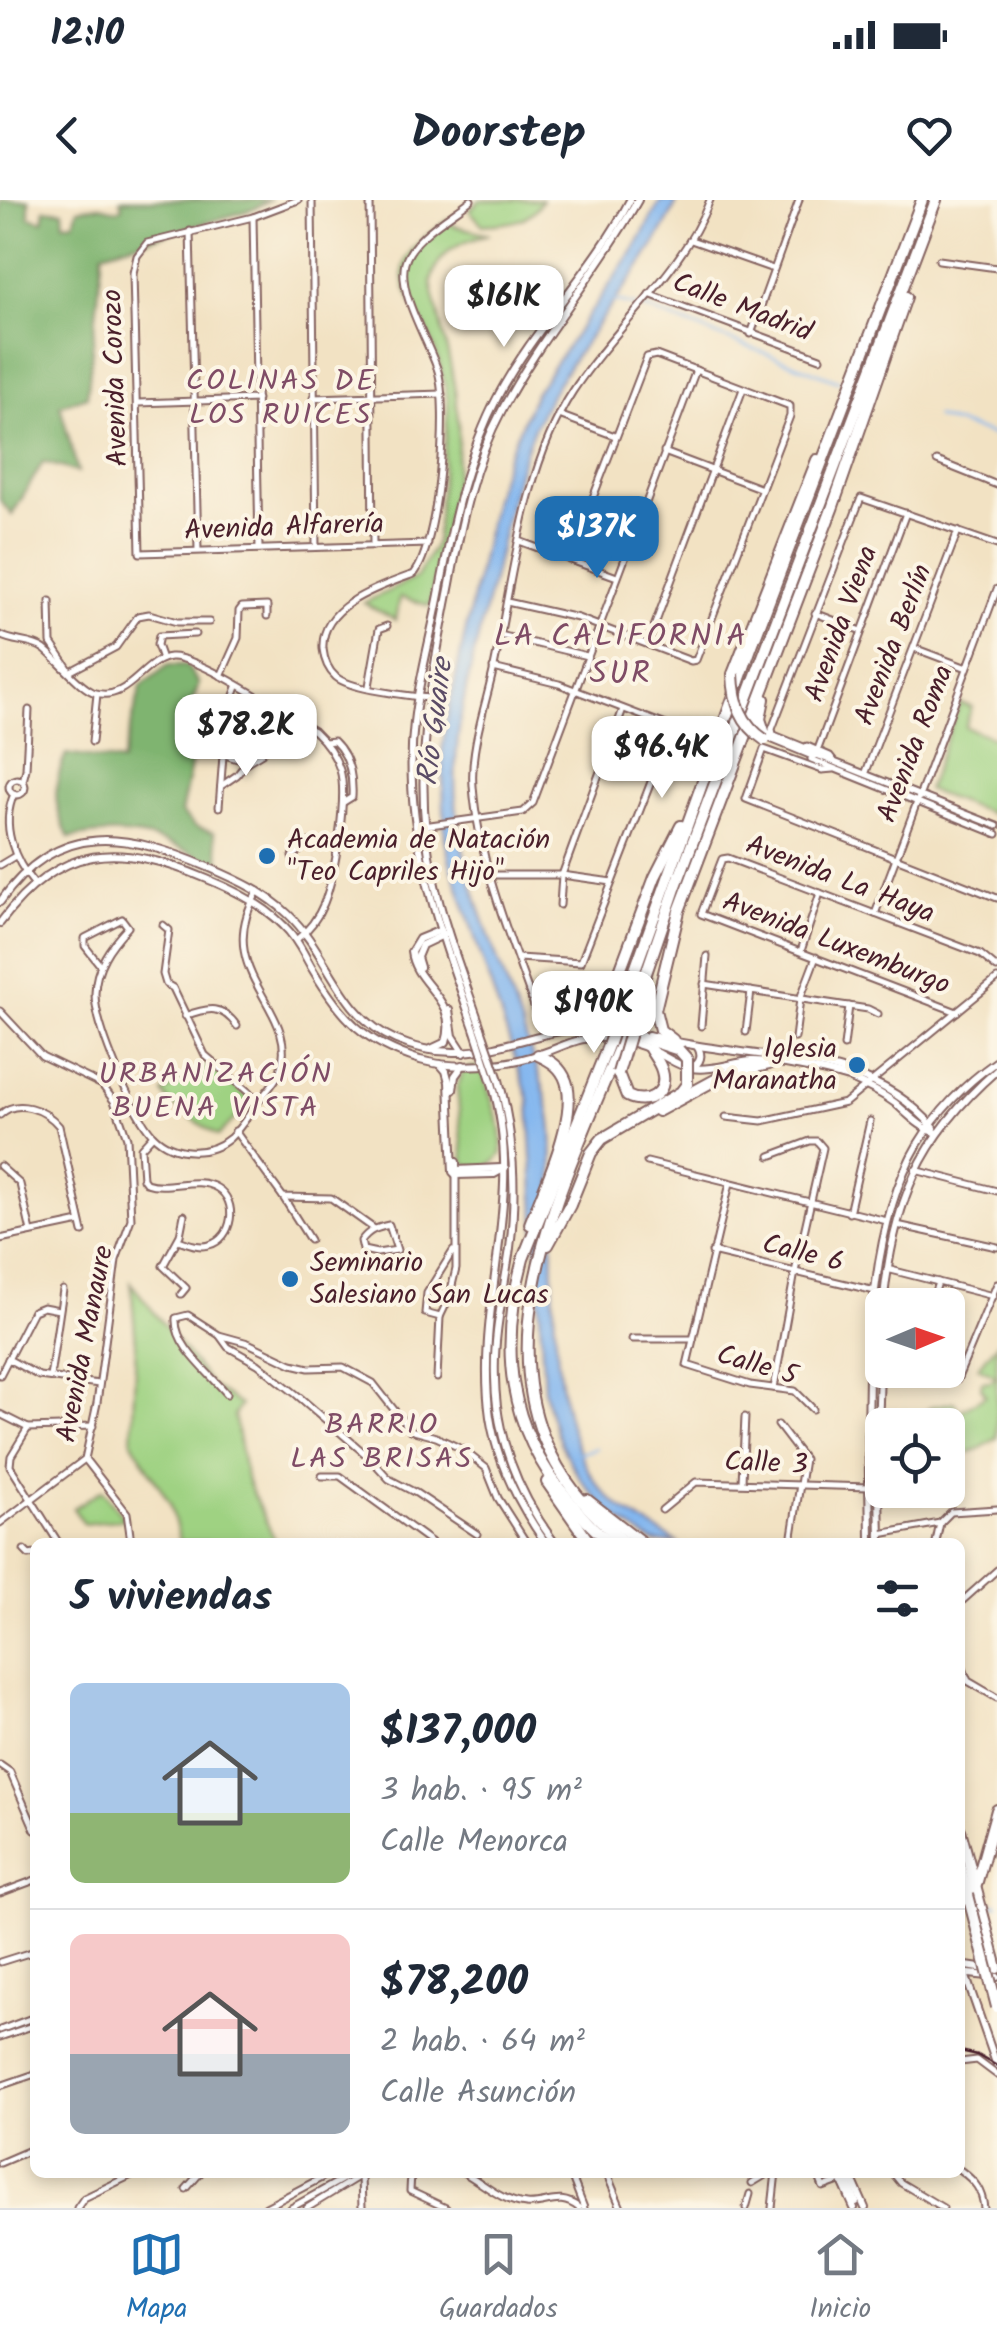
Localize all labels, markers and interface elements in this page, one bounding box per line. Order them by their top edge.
text: 12:10 [50,5,124,65]
text: Doorstep [411,99,586,171]
icon: back [40,108,95,163]
icon: heart [902,108,957,163]
street label: Calle Madrid [666,261,819,356]
pin: $161K [434,265,574,350]
text: $161K [467,272,541,323]
street label: Avenida Corozo [90,288,142,468]
district label: COLINAS DE LOS RUICES [186,358,376,440]
pin: $137K [527,496,667,581]
street label: Avenida Alfarería [183,502,385,554]
text: $137K [557,503,637,554]
street label: Avenida Viena [793,539,891,709]
street label: Avenida Berlín [843,558,945,732]
district label: LA CALIFORNIA SUR [494,612,748,700]
water label: Río Guaire [404,653,468,788]
street label: Avenida Roma [865,659,967,829]
pin: $78.2K [165,694,327,779]
text: $78.2K [197,701,295,752]
pin: $96.4K [581,716,743,801]
text: $96.4K [614,723,710,774]
place label: Academia de Natación "Teo Capriles Hijo" [287,818,550,895]
street label: Avenida La Haya [739,823,941,937]
marker: Academia de Natación "Teo Capriles Hijo" [256,845,278,867]
street label: Avenida Luxemburgo [716,880,956,1008]
pin: $190K [524,971,664,1056]
text: $190K [554,978,634,1029]
place label: Iglesia Maranatha [712,1027,837,1104]
district label: URBANIZACIÓN BUENA VISTA [98,1051,334,1133]
marker: Iglesia Maranatha [846,1054,868,1076]
street label: Calle 6 [757,1222,849,1286]
street label: Avenida Manaure [45,1241,127,1446]
place label: Seminario Salesiano San Lucas [310,1241,549,1318]
marker: Seminario Salesiano San Lucas [279,1268,301,1290]
north arrow [865,1288,965,1388]
map controls [865,1288,965,1508]
street label: Calle 5 [711,1333,805,1400]
district label: BARRIO LAS BRISAS [290,1402,474,1484]
button: locate [865,1408,965,1508]
street label: Calle 3 [724,1440,808,1488]
text: 5 viviendas [70,1565,272,1632]
icon: filters [870,1571,925,1626]
text: $137,000 [380,1699,536,1766]
icon: home [150,1723,270,1843]
text: 3 hab. · 95 m² [380,1766,582,1817]
text: Calle Menorca [380,1817,568,1868]
text: $78,200 [380,1950,528,2017]
icon: home [150,1974,270,2094]
text: 2 hab. · 64 m² [380,2017,585,2068]
text: Calle Asunción [380,2068,576,2119]
tab: Mapa [126,2227,188,2332]
tab: Guardados [439,2227,558,2332]
tab: Inicio [809,2227,871,2332]

